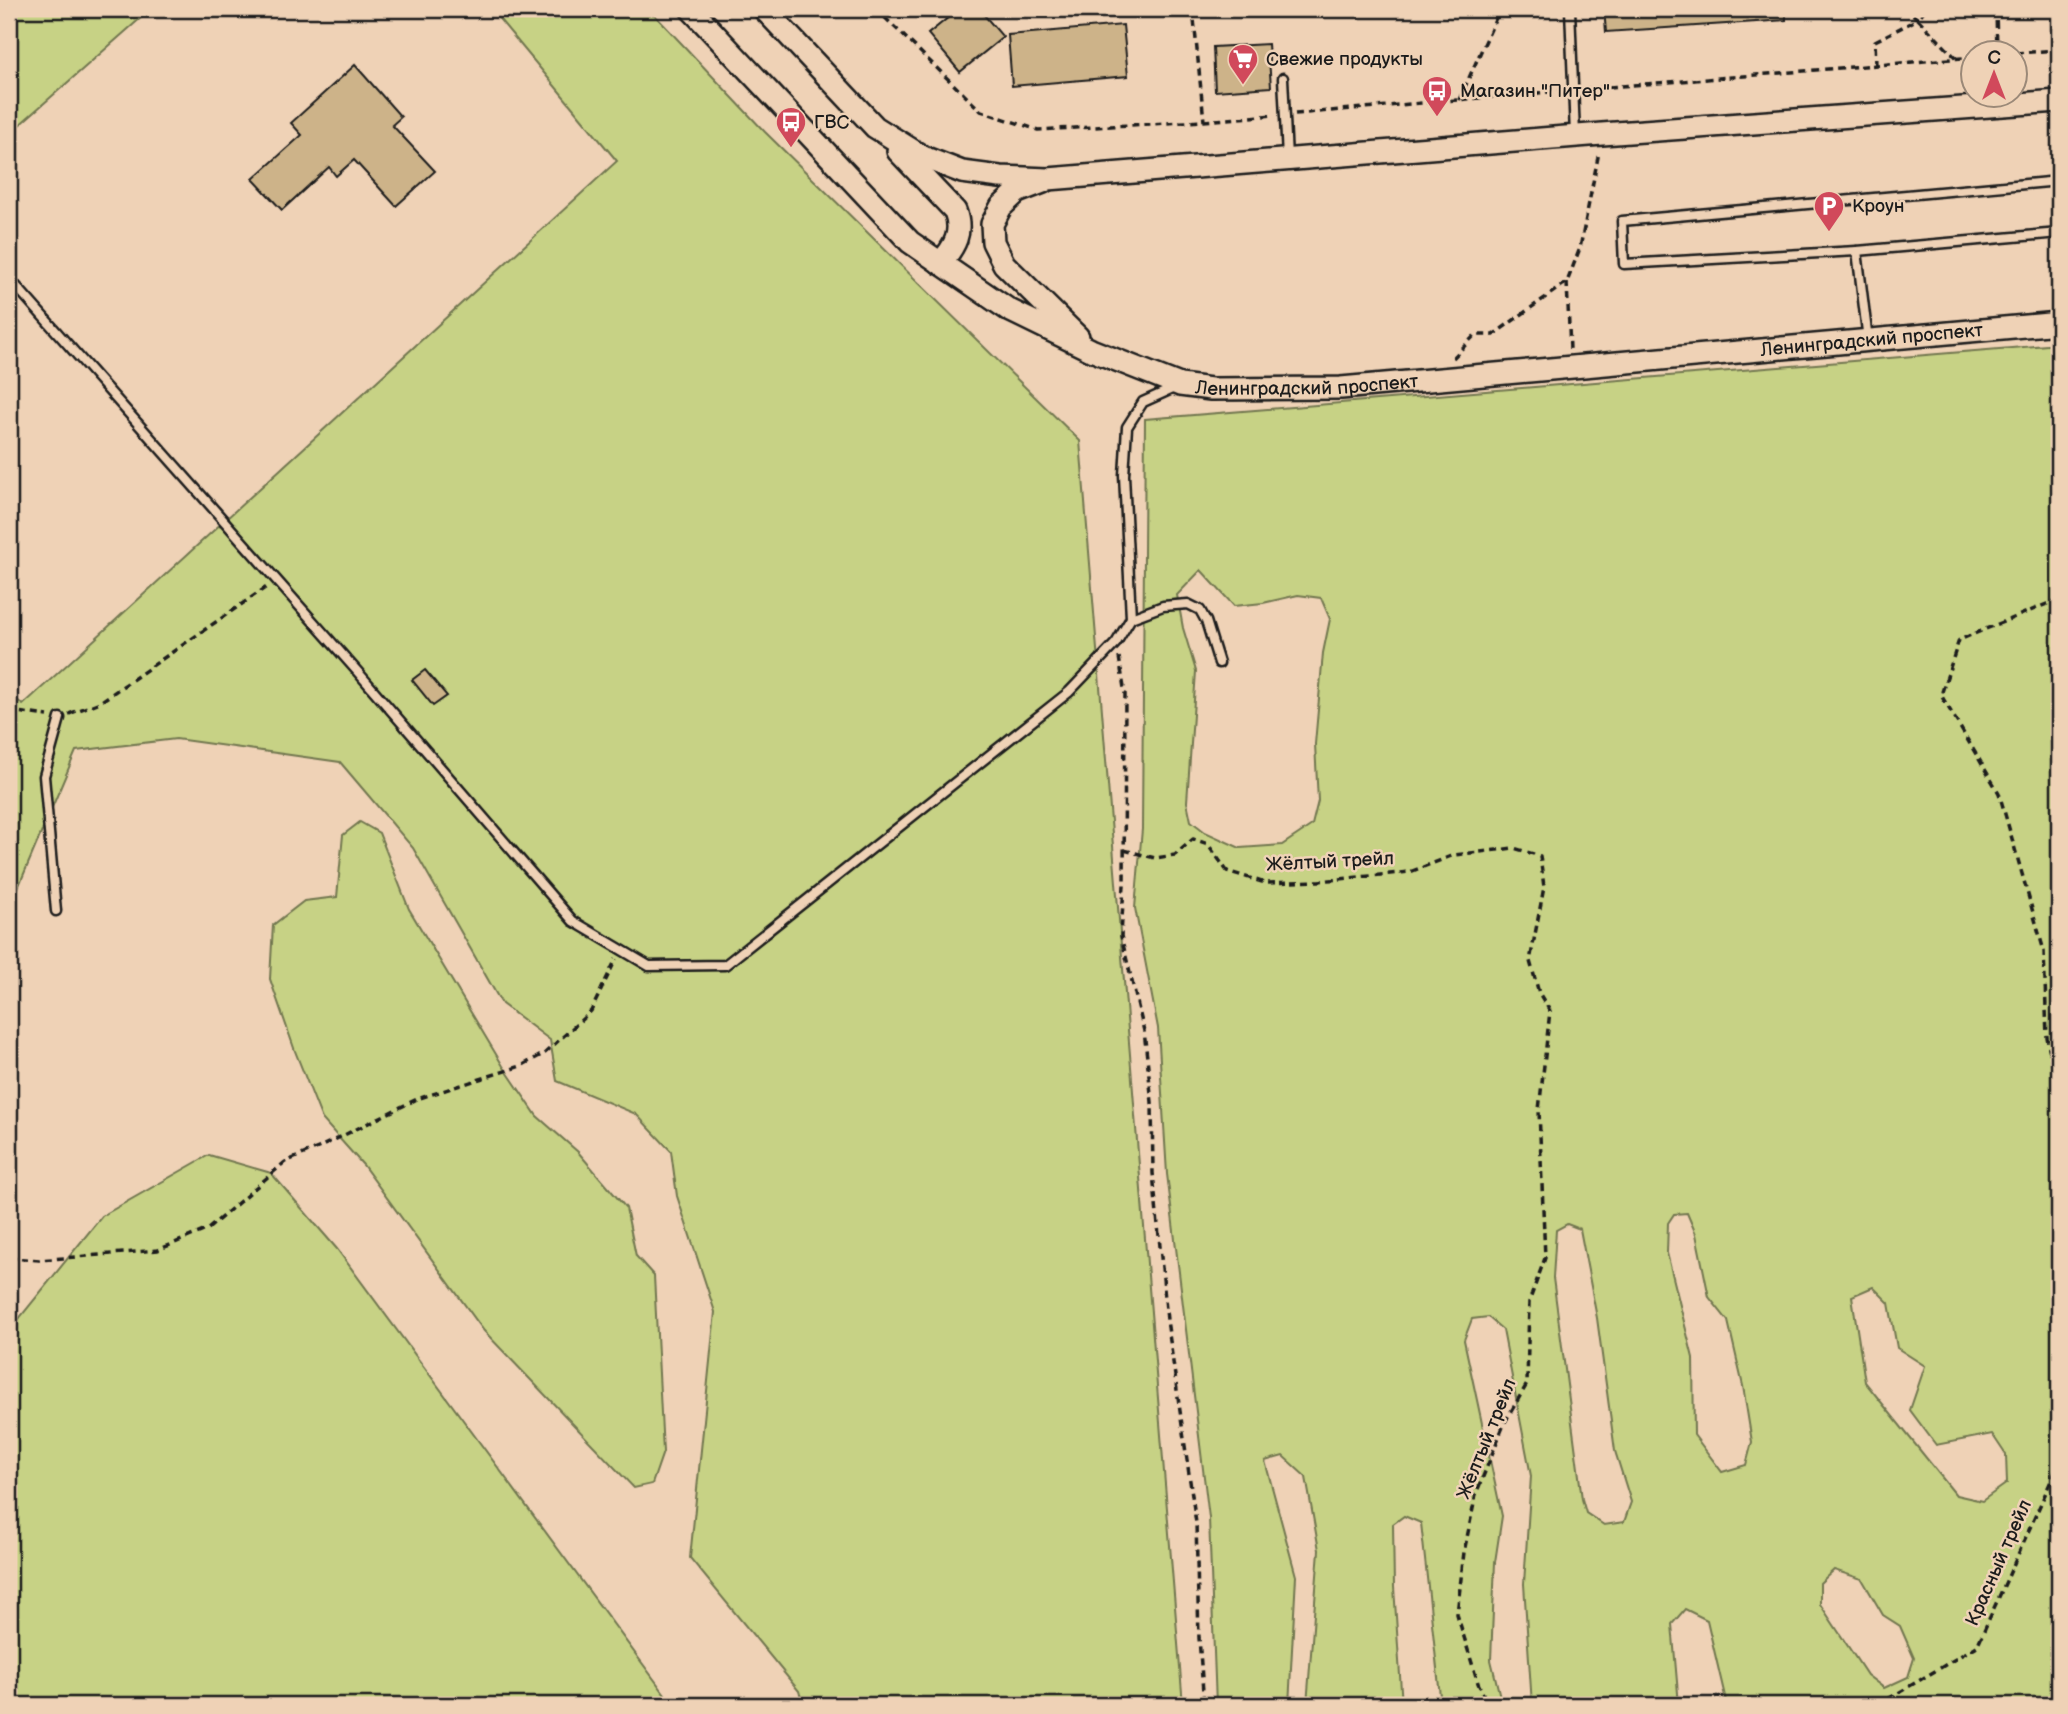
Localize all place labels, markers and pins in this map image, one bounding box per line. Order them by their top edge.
supermarket icon: Свежие продукты [1226,42,1260,86]
place label: Свежие продукты [1266,48,1423,71]
bus stop icon: Магазин "Питер" [1420,74,1454,118]
place label: Магазин "Питер" [1460,80,1610,103]
bus stop icon: ГВС [774,105,808,149]
place label: ГВС [814,111,850,134]
parking icon: Кроун [1812,189,1846,233]
place label: Кроун [1852,195,1904,218]

